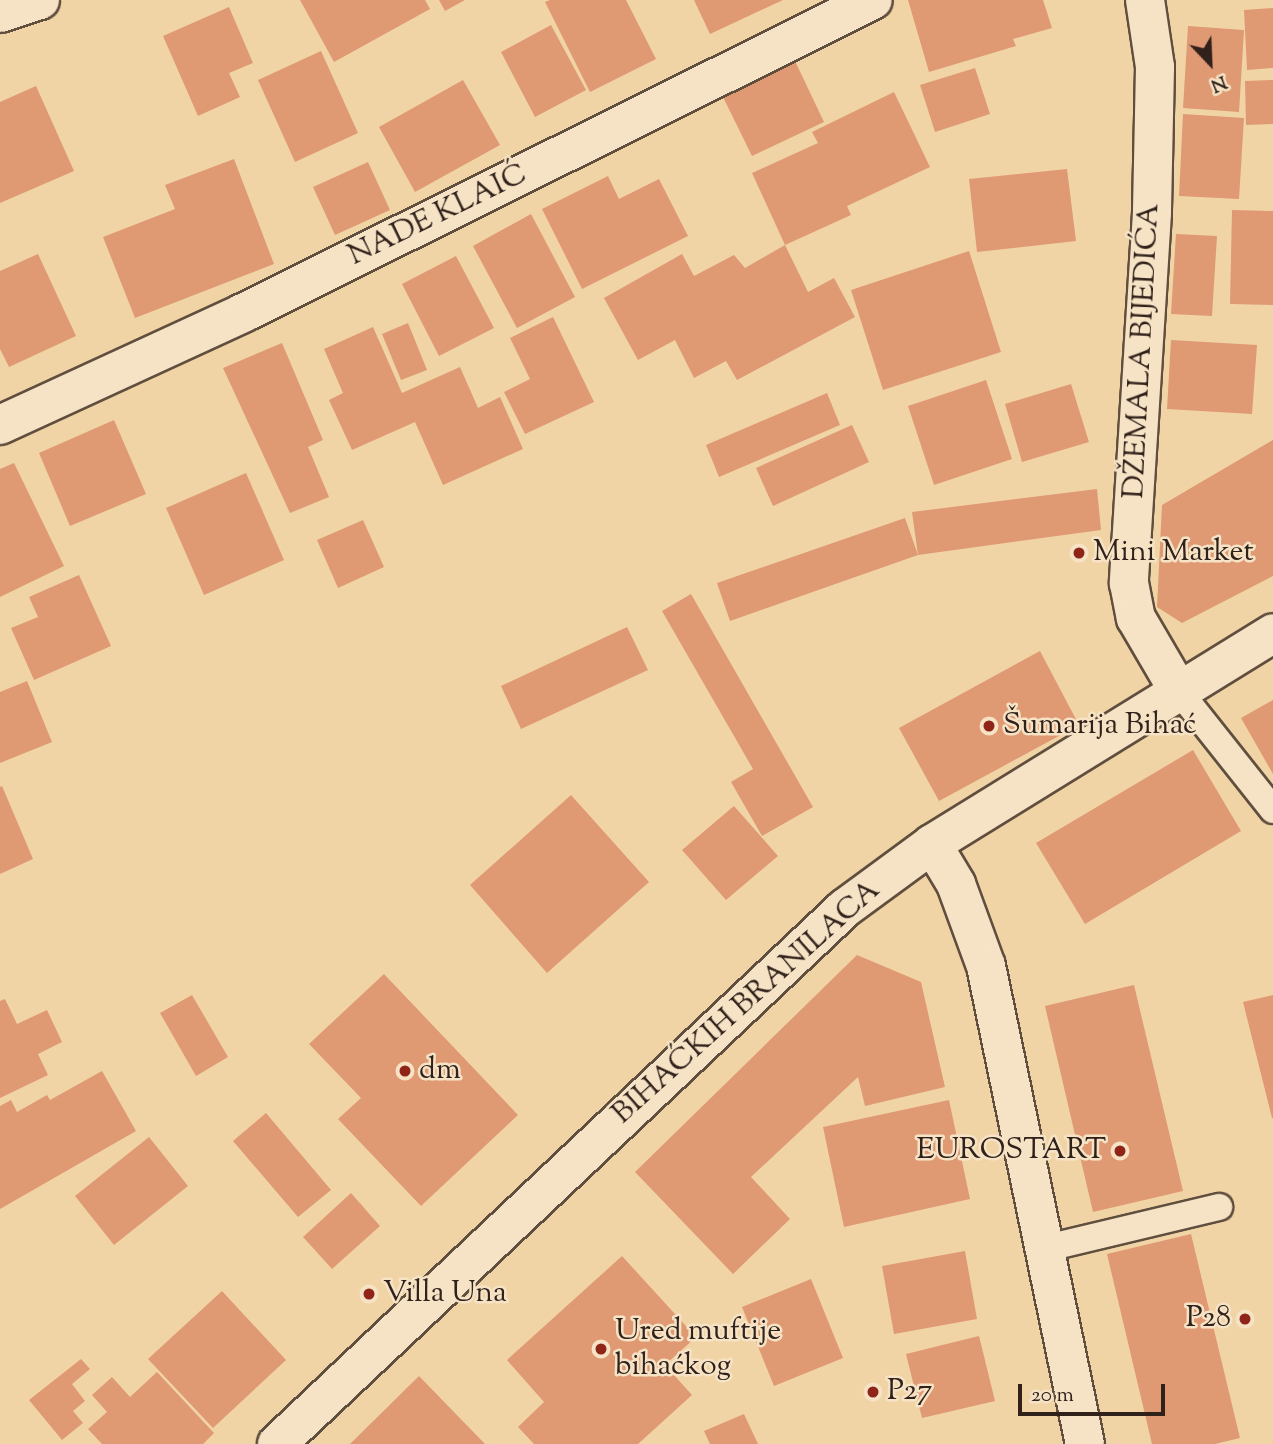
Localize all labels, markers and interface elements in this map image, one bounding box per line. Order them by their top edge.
north arrow [1175,28,1245,98]
text: N [1206,67,1231,98]
street label: NADE KLAIĆ [343,157,533,275]
street label: DŽEMALA BIJEDIĆA [1117,202,1169,500]
place label: Mini Market [1093,535,1254,571]
marker: Mini Market [1071,545,1087,561]
place label: Šumarija Bihać [1003,708,1197,744]
marker: Šumarija Bihać [981,718,997,734]
street label: BIHAĆKIH BRANILACA [606,873,888,1133]
place label: dm [419,1053,461,1089]
marker: dm [397,1063,413,1079]
place label: EUROSTART [916,1133,1106,1169]
marker: EUROSTART [1112,1143,1128,1159]
place label: Villa Una [383,1276,507,1312]
marker: Villa Una [361,1286,377,1302]
place label: P28 [1186,1301,1231,1337]
marker: P28 [1237,1311,1253,1327]
place label: Ured muftije bihaćkog [615,1314,781,1384]
marker: Ured muftije bihaćkog [593,1341,609,1357]
scale bar [1021,1370,1168,1414]
place label: P27 [887,1374,932,1410]
text: 20 m [1031,1381,1074,1411]
marker: P27 [865,1384,881,1400]

